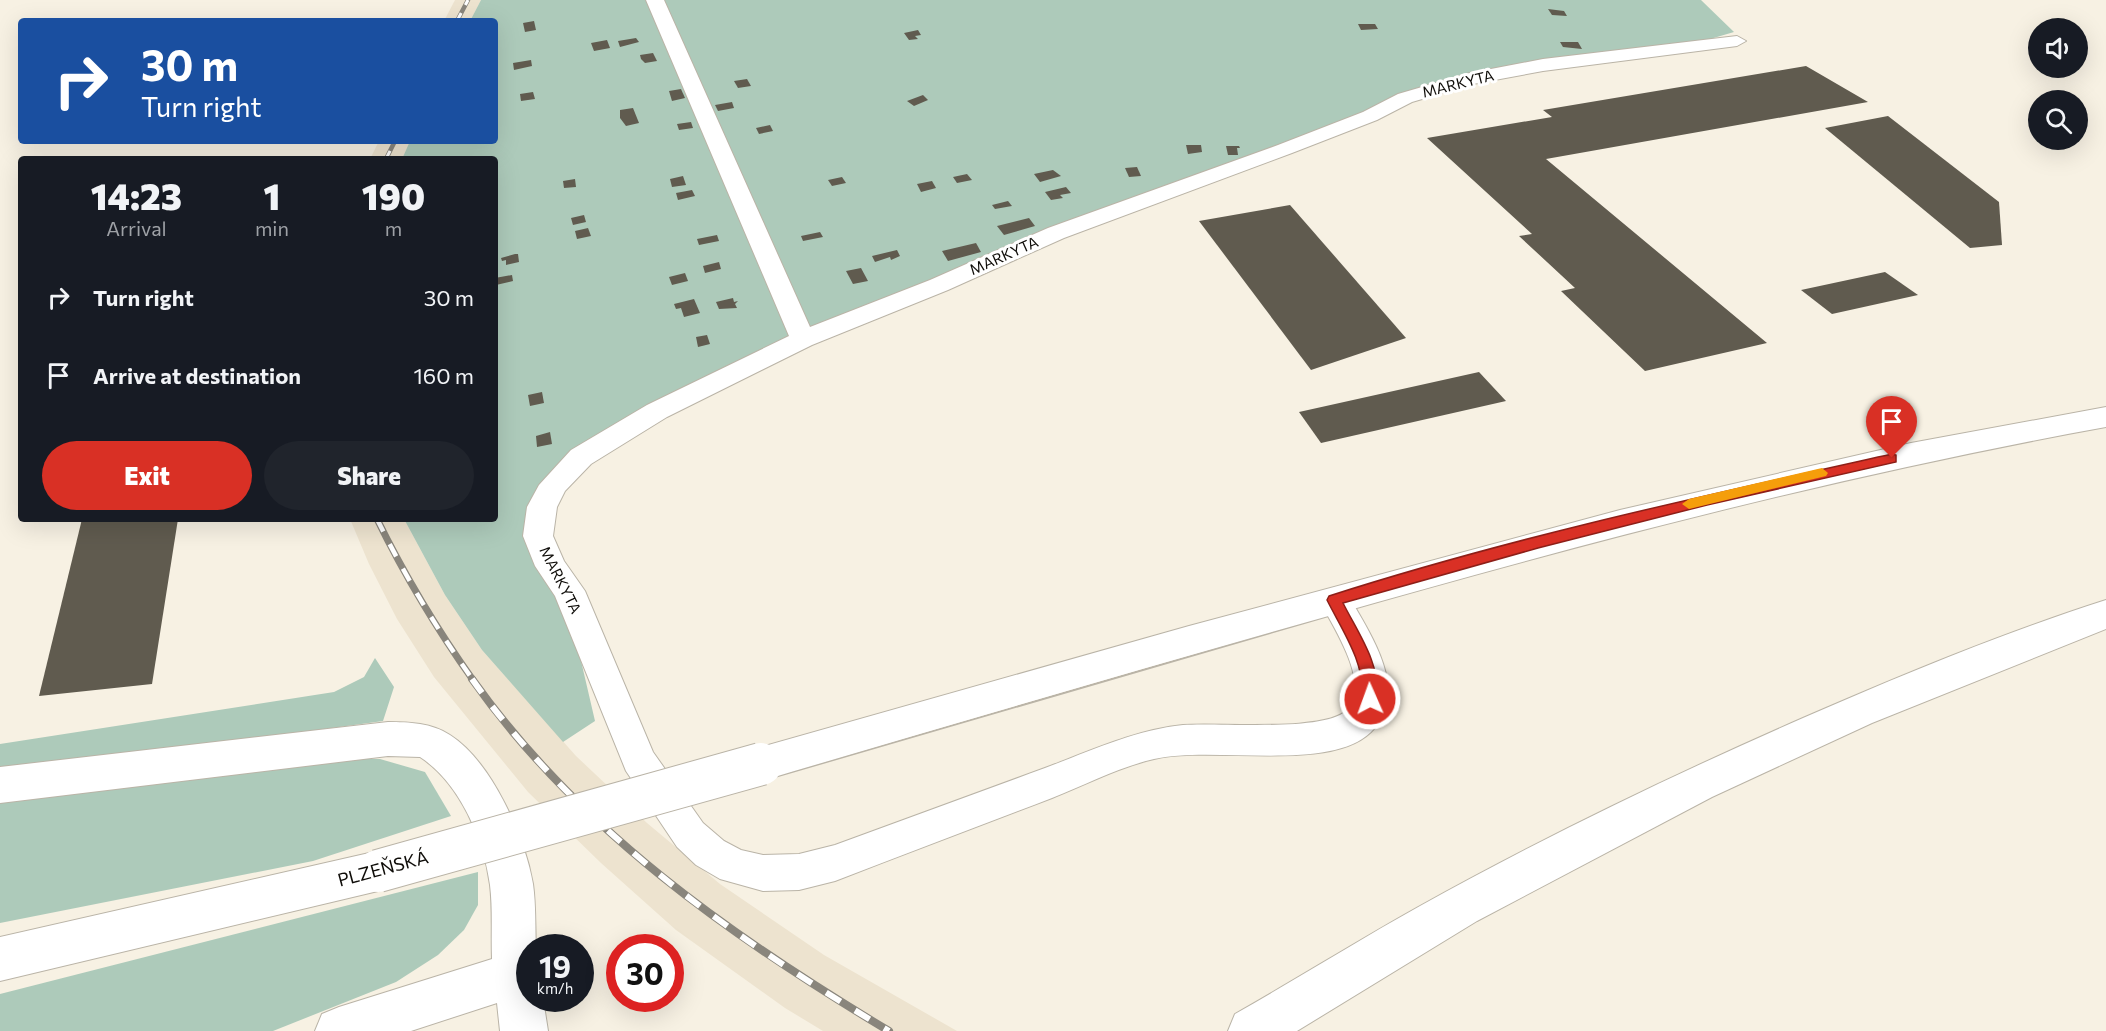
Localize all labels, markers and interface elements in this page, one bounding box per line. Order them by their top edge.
map controls [2028,18,2088,150]
button: sound [2028,18,2088,78]
text: 30 m [141,38,238,90]
icon: right [42,42,120,120]
street label: MARKYTA [1420,65,1495,101]
text: Turn right [141,90,261,123]
button: search [2028,90,2088,150]
text: 14:23 [91,173,182,217]
text: 1 [264,173,280,217]
text: 190 [362,173,425,217]
text: Arrival [106,216,167,240]
text: min [255,216,289,240]
text: m [385,216,402,240]
street label: MARKYTA [966,232,1041,278]
icon: right [42,281,75,314]
text: Turn right [93,284,194,311]
text: 30 m [424,284,474,311]
icon: arrive [42,359,75,392]
text: Arrive at destination [93,362,301,389]
text: 160 m [413,362,474,389]
pin [1866,396,1917,458]
icon: arrive [1875,405,1908,438]
button: Exit [42,441,252,510]
button: Share [264,441,474,510]
street label: MARKYTA [536,543,586,616]
position arrow [1338,667,1402,731]
street label: PLZEŇSKÁ [335,845,431,891]
speed limit sign: 30 [606,934,684,1012]
text: 19 [539,947,571,984]
text: km/h [537,979,573,997]

